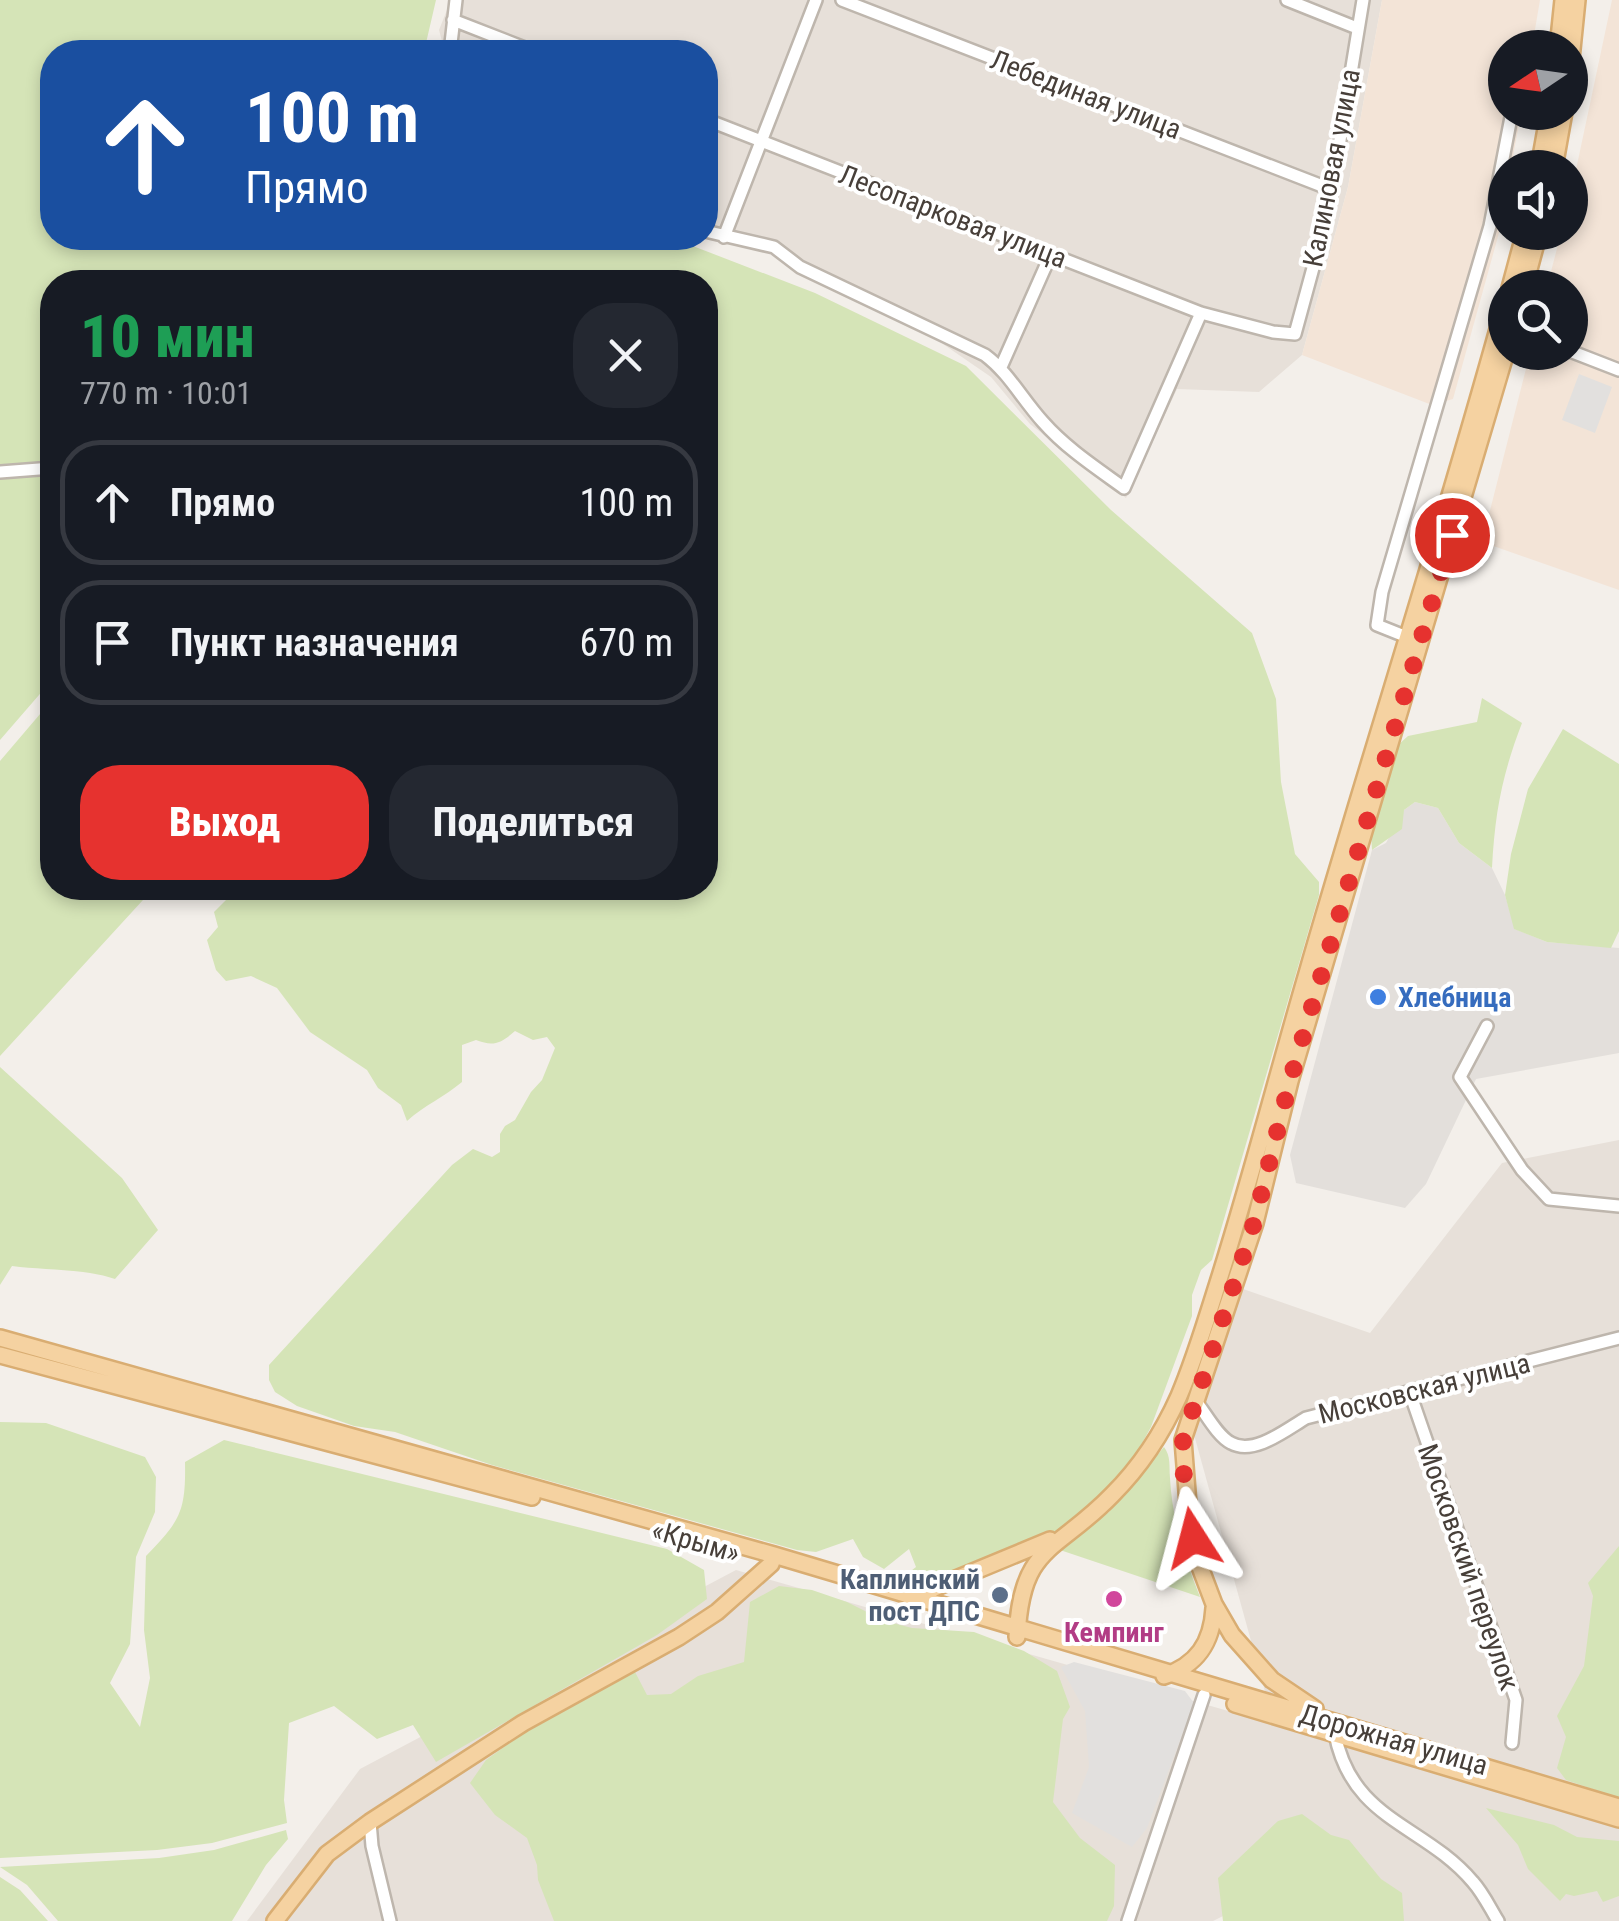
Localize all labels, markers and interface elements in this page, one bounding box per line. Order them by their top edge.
north arrow [1488,30,1588,130]
map controls [1488,30,1588,370]
street label: Лебединая улица [986,43,1186,146]
street label: Калиновая улица [1296,66,1367,270]
text: 100 m [245,77,419,159]
icon: ahead [80,80,210,210]
button: sound [1488,150,1588,250]
street label: Лесопарковая улица [834,158,1071,275]
text: Прямо [245,161,369,214]
button: search [1488,270,1588,370]
text: 10 мин [80,301,254,372]
button: close [573,303,678,408]
text: 770 m · 10:01 [80,374,252,412]
icon: ahead [85,475,140,530]
text: Прямо [170,481,275,525]
text: 100 m [579,481,673,525]
pin [1410,493,1495,578]
icon: arrive [1425,508,1480,563]
icon: arrive [85,615,140,670]
text: Пункт назначения [170,621,459,665]
text: 670 m [579,621,673,665]
button: Выход [80,765,369,880]
button: Поделиться [389,765,678,880]
place label: Хлебница [1398,981,1511,1014]
marker: Хлебница [1367,986,1389,1008]
street label: Московская улица [1315,1346,1533,1431]
street label: Московский переулок [1411,1440,1526,1694]
position arrow [1141,1486,1245,1590]
street label: «Крым» [648,1513,744,1570]
place label: Каплинский пост ДПС [840,1563,980,1628]
marker: Каплинский пост ДПС [989,1584,1011,1606]
marker: Кемпинг [1103,1588,1125,1610]
place label: Кемпинг [1064,1616,1164,1649]
street label: Дорожная улица [1296,1697,1492,1782]

